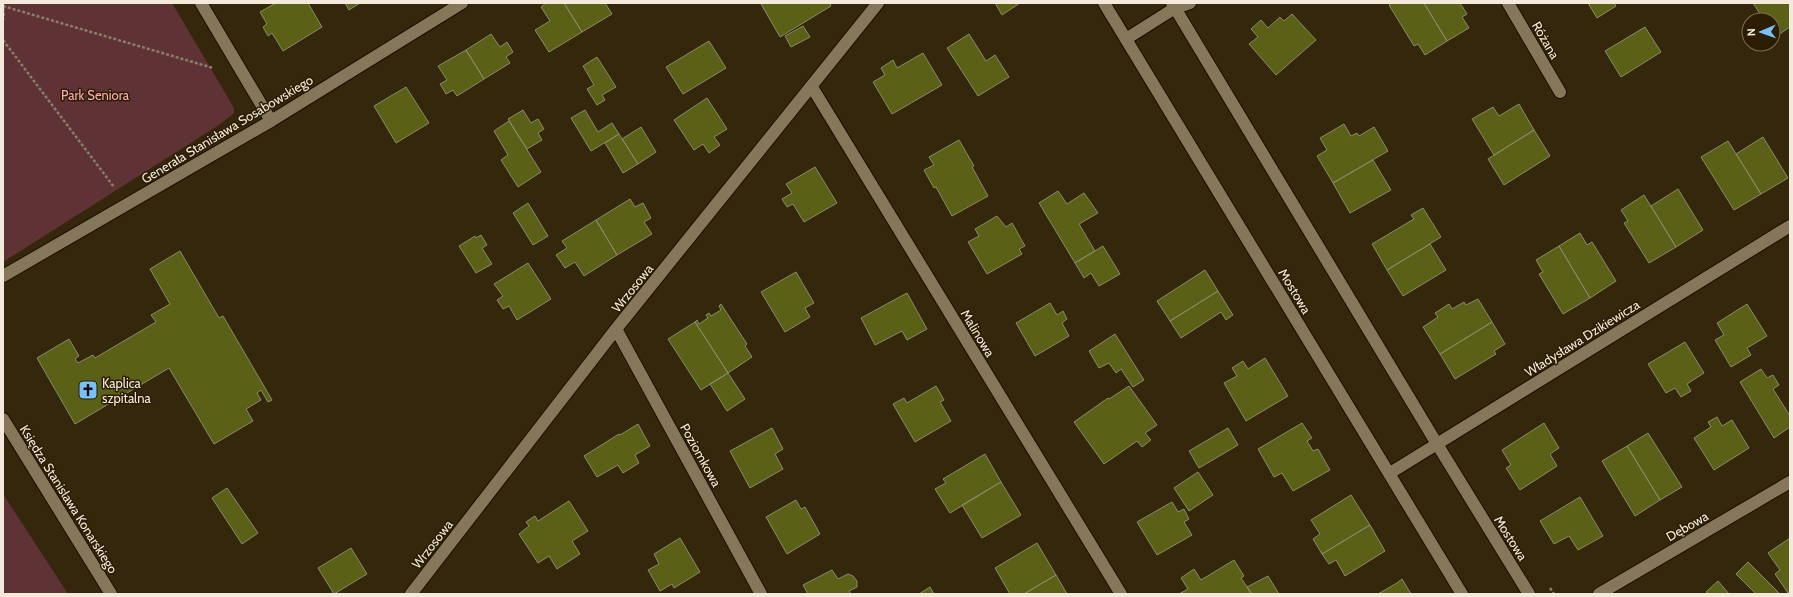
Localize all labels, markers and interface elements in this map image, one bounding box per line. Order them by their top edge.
north arrow [1741,12,1781,52]
street label: Różana [1529,18,1563,62]
text: N [1744,28,1758,36]
street label: Generała Stanisława Sosabowskiego [138,71,316,187]
park label: Park Seniora [61,87,130,103]
street label: Wrzosowa [608,260,657,315]
street label: Mostowa [1275,265,1315,317]
street label: Władysława Dzikiewicza [1522,296,1643,380]
street label: Malinowa [958,306,999,360]
place label: Kaplica szpitalna [102,375,151,406]
church icon: Kaplica szpitalna [77,379,99,401]
street label: Poziomkowa [677,421,725,490]
street label: Księdza Stanisława Konarskiego [17,422,121,576]
street label: Dębowa [1663,507,1712,544]
street label: Mostowa [1491,513,1531,564]
street label: Wrzosowa [408,516,456,571]

